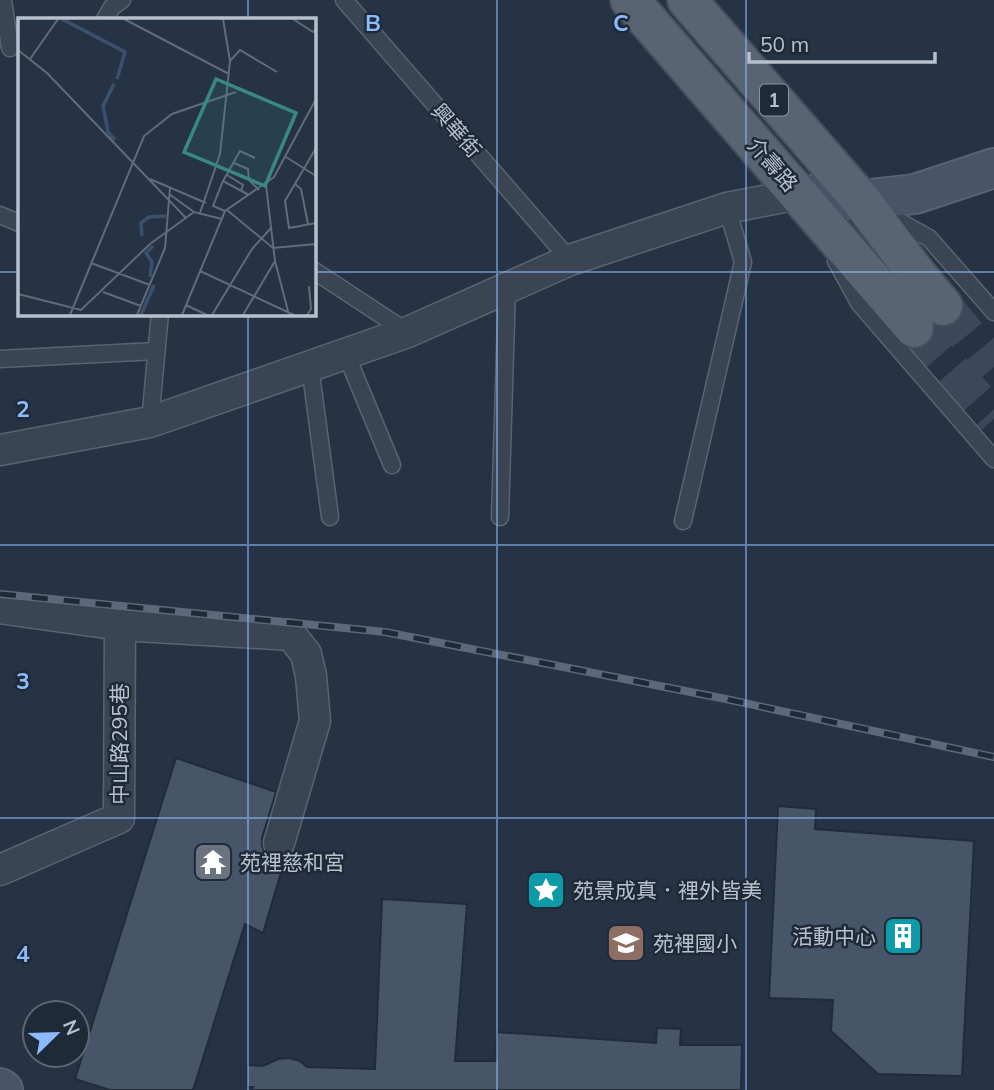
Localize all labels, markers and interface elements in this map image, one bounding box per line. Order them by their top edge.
text: B [365,8,381,37]
text: C [613,8,629,37]
inset map [18,18,315,315]
scale bar [749,21,934,65]
text: 50 m [760,31,809,57]
road number: 1 [760,85,788,116]
street label: 興華街 [427,98,487,162]
street label: 介壽路 [743,132,803,196]
text: 2 [16,394,30,423]
text: 3 [16,666,30,695]
street label: 中山路295巷 [106,683,132,805]
temple icon: 苑裡慈和宮 [192,841,234,883]
place label: 苑裡慈和宮 [240,849,345,875]
place icon: 苑景成真．裡外皆美 [525,869,567,911]
place label: 苑景成真．裡外皆美 [573,877,762,903]
building icon: 活動中心 [882,915,924,957]
school or university icon: 苑裡國小 [605,922,647,964]
place label: 活動中心 [792,923,876,949]
place label: 苑裡國小 [653,930,737,956]
text: 4 [16,939,30,968]
north arrow [21,999,91,1069]
text: N [58,1016,85,1039]

